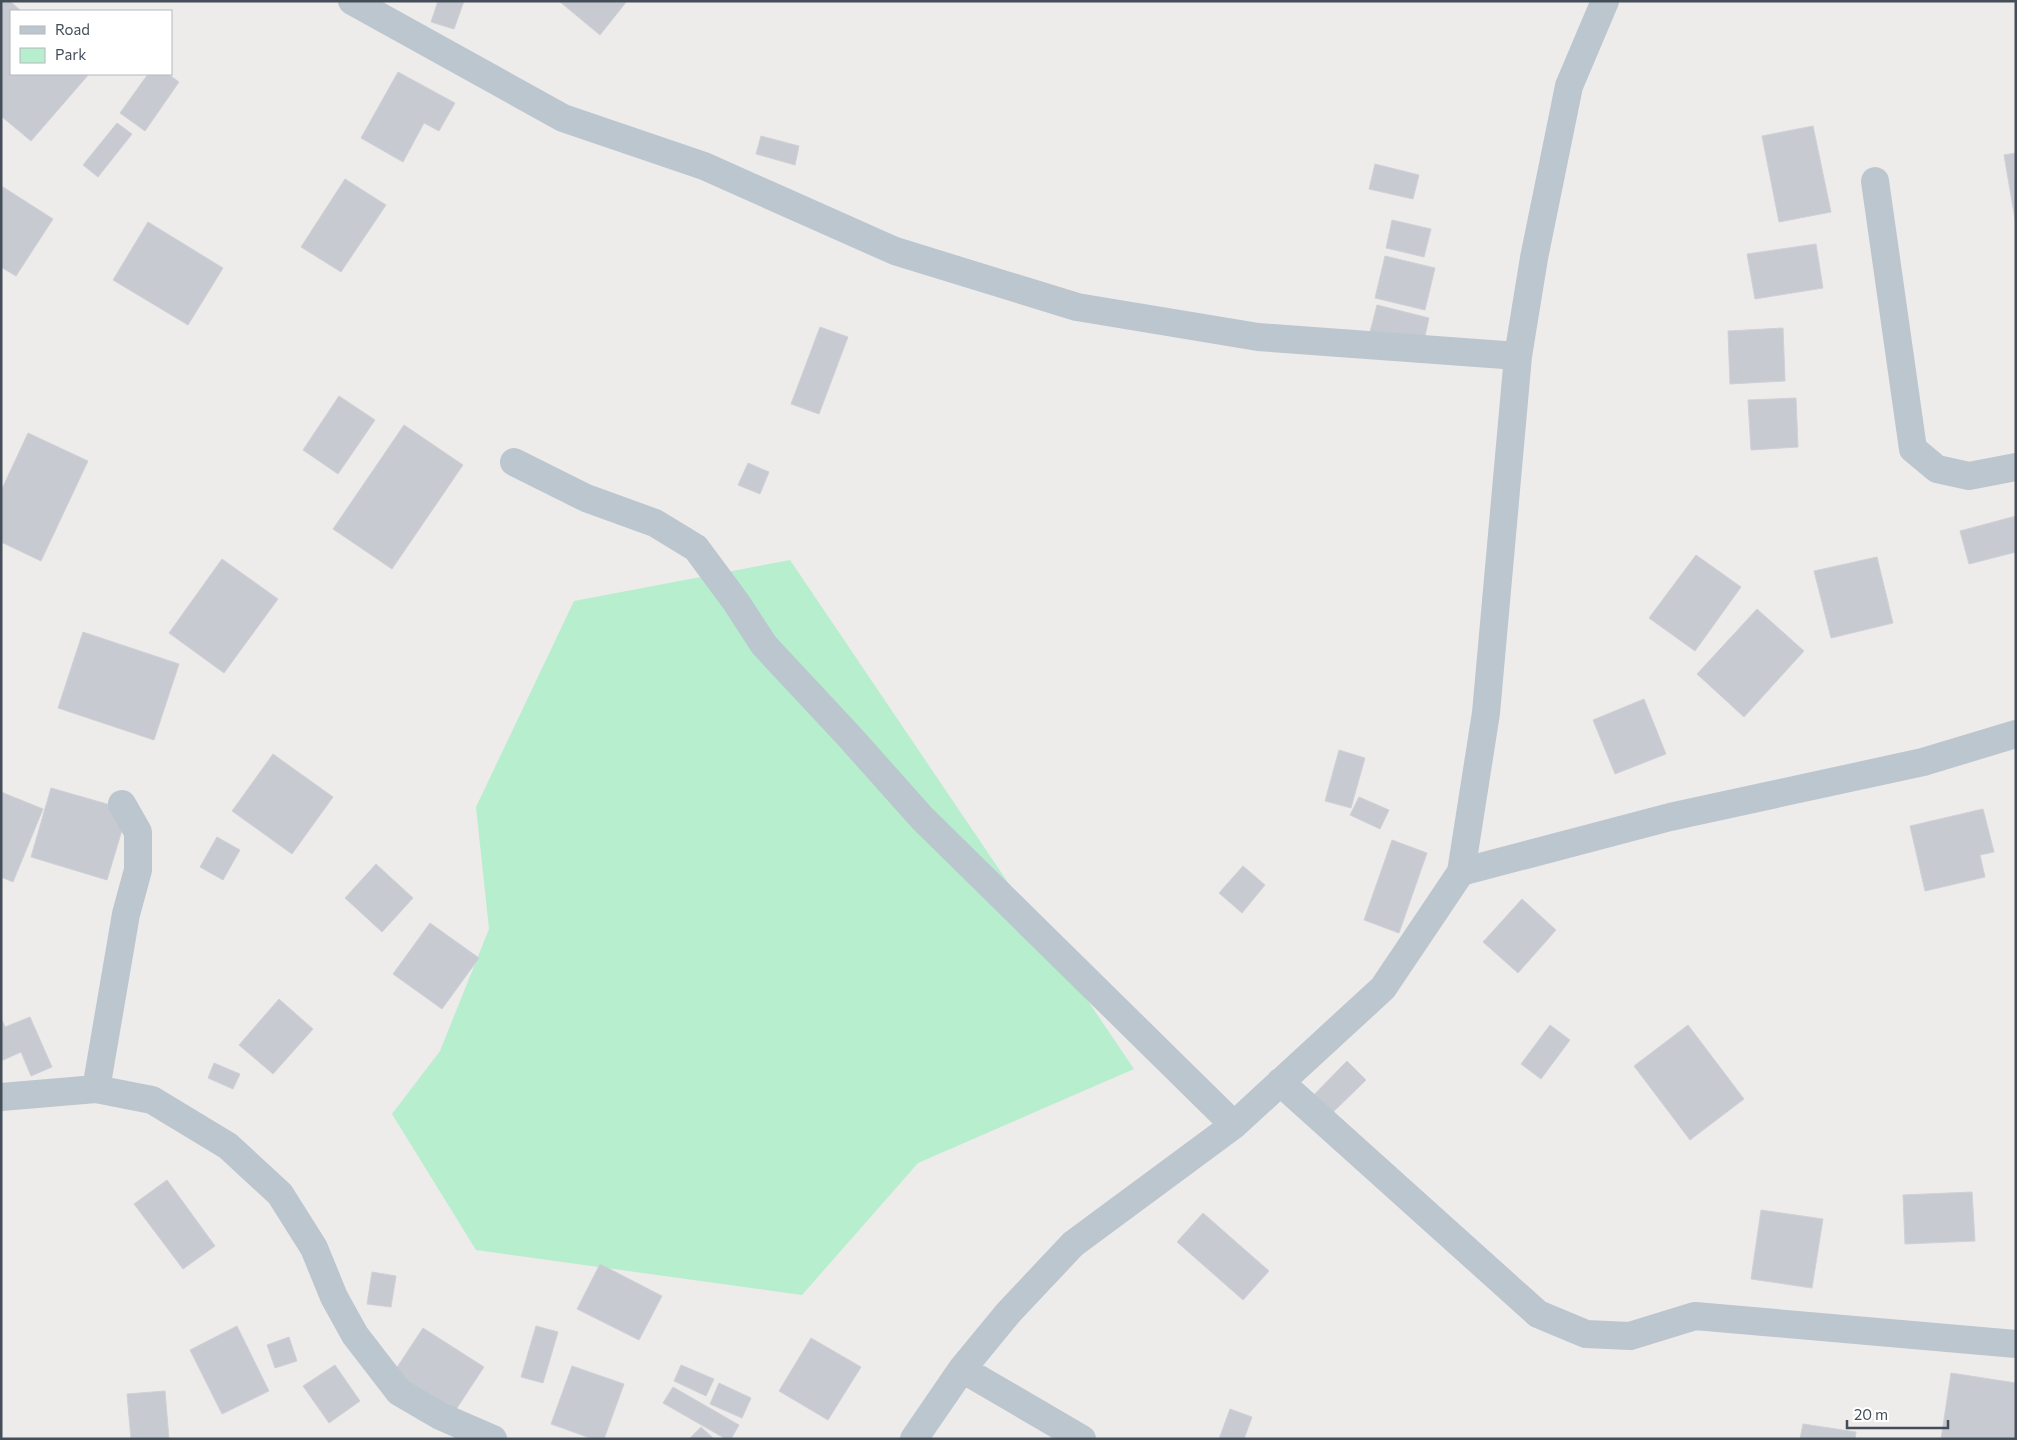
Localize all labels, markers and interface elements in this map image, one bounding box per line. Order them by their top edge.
legend [10,10,172,75]
text: Road [55,20,90,38]
text: Park [55,45,86,63]
scale bar [1847,1398,1948,1430]
text: 20 m [1854,1405,1888,1423]

